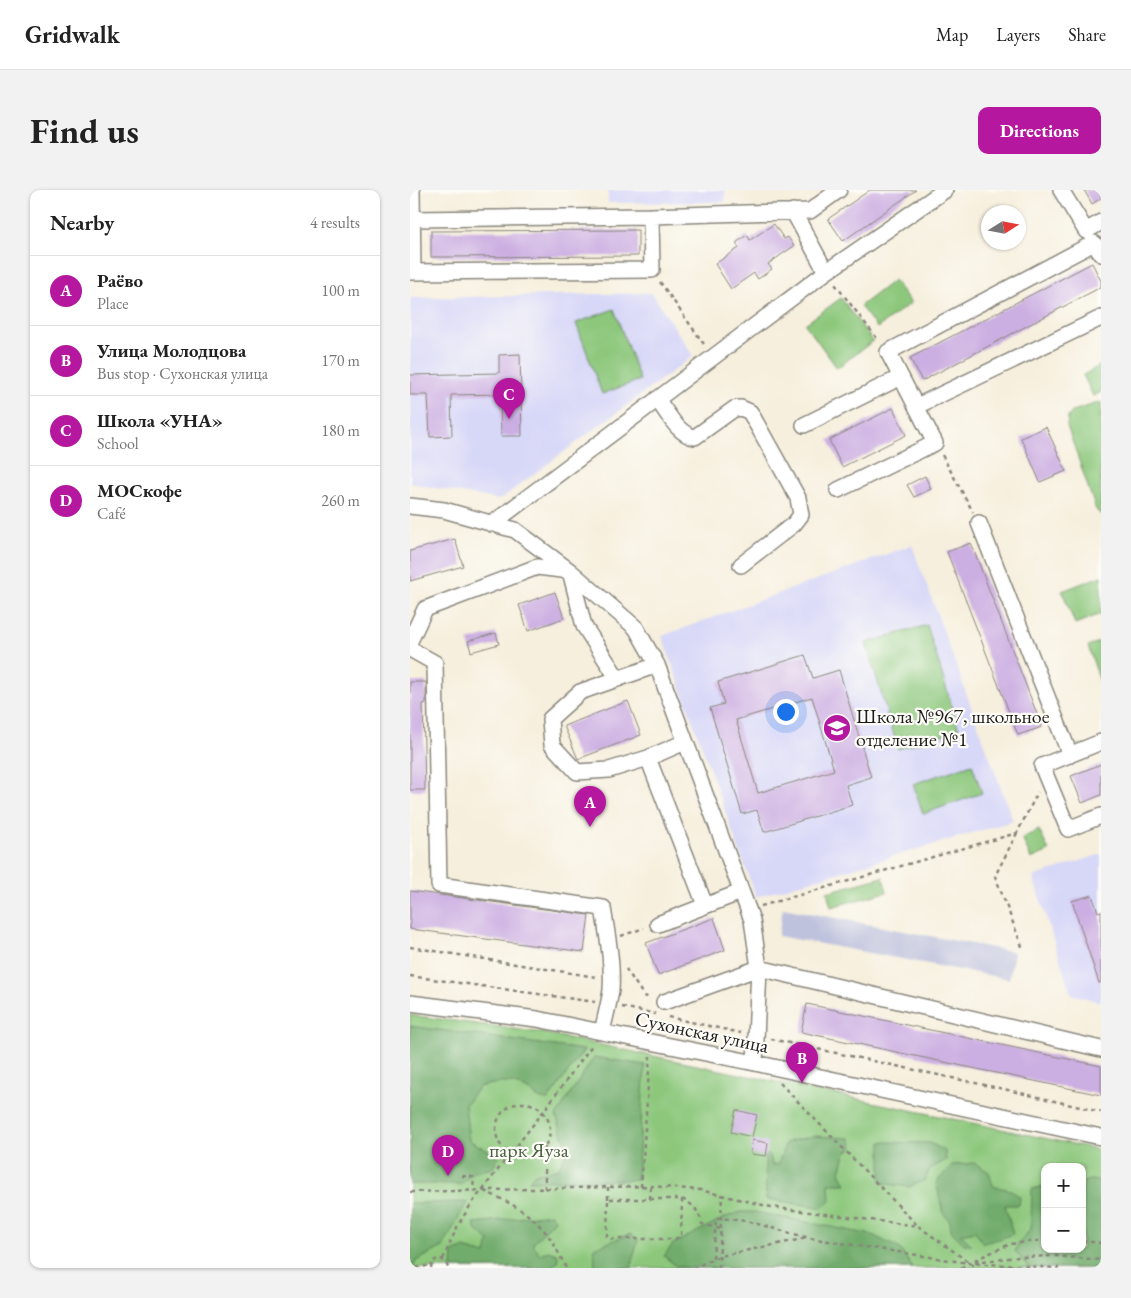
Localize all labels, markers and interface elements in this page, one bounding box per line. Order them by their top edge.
text: Gridwalk [25,19,120,50]
text: Map [936,23,968,46]
text: Layers [996,23,1040,46]
text: Share [1068,23,1106,46]
button: Directions [978,107,1101,154]
text: Find us [30,108,139,153]
north arrow [981,205,1026,250]
text: Nearby [50,209,114,236]
text: 4 results [310,212,360,233]
text: Раёво [97,268,143,293]
text: A [60,280,72,301]
text: 100 m [321,280,360,301]
text: Place [97,293,129,314]
text: Улица Молодцова [97,338,246,363]
text: B [61,350,71,371]
text: 170 m [321,350,360,371]
text: Bus stop · Сухонская улица [97,363,268,384]
pin: C [493,378,525,419]
text: Школа «УНА» [97,408,223,433]
text: C [60,420,72,441]
text: 180 m [321,420,360,441]
text: School [97,433,139,454]
text: МОСкофе [97,478,182,503]
text: D [60,490,72,511]
text: 260 m [321,490,360,511]
text: Café [97,503,126,524]
your location [773,699,799,725]
place label: Школа №967, школьное отделение №1 [856,703,1050,752]
school or university icon: Школа №967, школьное отделение №1 [822,713,852,743]
pin: A [574,786,606,827]
street label: Сухонская улица [633,1005,771,1059]
pin: B [786,1042,818,1083]
pin: D [432,1135,464,1176]
park label: парк Яуза [489,1137,569,1163]
map controls [1041,1163,1086,1253]
button: + [1041,1163,1086,1208]
button: − [1041,1208,1086,1253]

